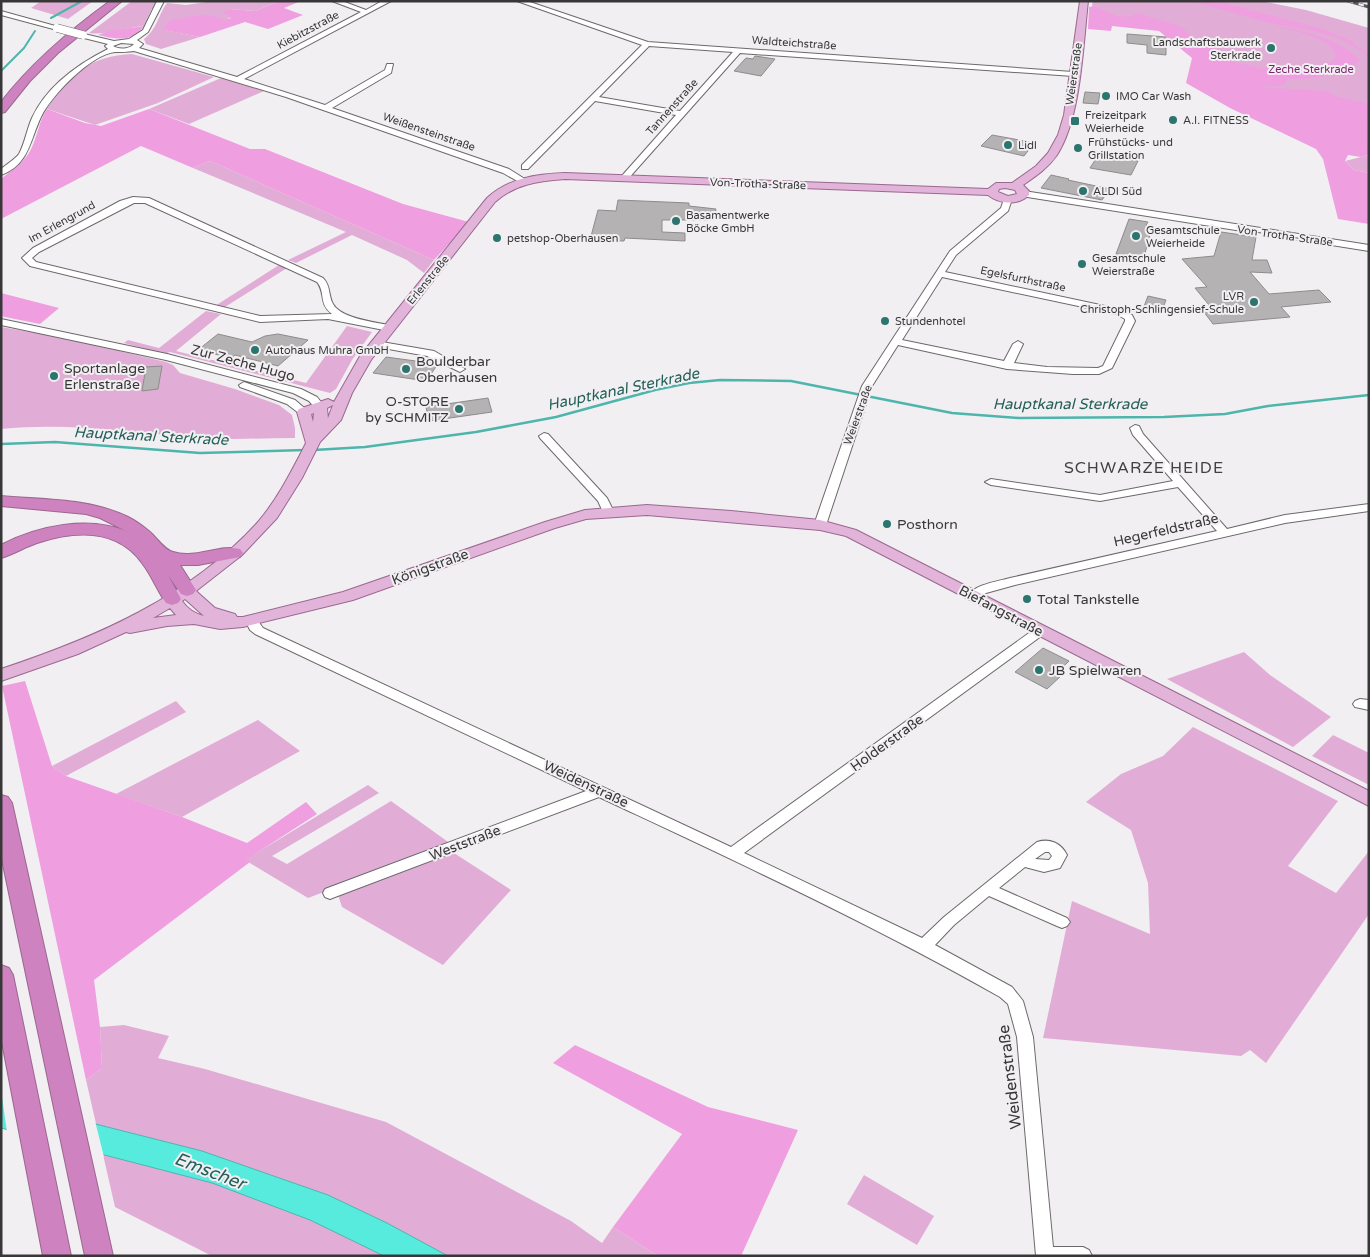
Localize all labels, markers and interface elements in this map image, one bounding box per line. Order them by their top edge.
street label: Kiebitzstraße [275,8,341,52]
street label: Waldteichstraße [751,34,837,52]
place label: Landschaftsbauwerk Sterkrade [1153,36,1261,62]
street label: Weierstraße [1063,42,1085,106]
marker: Landschaftsbauwerk Sterkrade [1265,42,1277,54]
park label: Zeche Sterkrade [1268,63,1354,76]
street label: Tannenstraße [643,76,701,138]
marker: IMO Car Wash [1100,90,1112,102]
place label: IMO Car Wash [1116,90,1191,103]
place label: Freizeitpark Weierheide [1085,109,1146,135]
street label: Weißensteinstraße [381,110,477,154]
marker: A.I. FITNESS [1167,114,1179,126]
place label: A.I. FITNESS [1183,114,1249,127]
marker: Freizeitpark Weierheide [1069,115,1081,127]
place label: Frühstücks- und Grillstation [1088,136,1173,162]
marker: Lidl [1002,139,1014,151]
place label: Lidl [1018,139,1037,152]
marker: Frühstücks- und Grillstation [1072,142,1084,154]
street label: Von-Trotha-Straße [710,176,806,192]
marker: ALDI Süd [1077,185,1089,197]
place label: ALDI Süd [1093,185,1142,198]
street label: Im Erlengrund [26,198,98,246]
place label: Basamentwerke Böcke GmbH [686,209,770,235]
marker: Basamentwerke Böcke GmbH [670,215,682,227]
street label: Von-Trotha-Straße [1236,223,1334,249]
place label: Gesamtschule Weierheide [1146,224,1220,250]
marker: Gesamtschule Weierheide [1130,230,1142,242]
marker: petshop-Oberhausen [491,232,503,244]
place label: petshop-Oberhausen [507,232,618,245]
place label: Gesamtschule Weierstraße [1092,252,1166,278]
street label: Erlenstraße [404,253,452,307]
marker: Gesamtschule Weierstraße [1076,258,1088,270]
street label: Egelsfurthstraße [979,264,1067,294]
place label: LVR Christoph-Schlingensief-Schule [1080,290,1244,316]
marker: LVR Christoph-Schlingensief-Schule [1248,296,1260,308]
marker: Stundenhotel [879,315,891,327]
place label: Stundenhotel [895,315,965,328]
street label: Zur Zeche Hugo [189,341,297,385]
marker: Autohaus Muhra GmbH [249,344,261,356]
place label: Autohaus Muhra GmbH [265,344,389,357]
place label: Boulderbar Oberhausen [416,353,497,386]
place label: Sportanlage Erlenstraße [64,360,145,393]
marker: Boulderbar Oberhausen [400,363,412,375]
water label: Hauptkanal Sterkrade [545,364,702,414]
marker: Sportanlage Erlenstraße [48,370,60,382]
street label: Weierstraße [841,383,875,447]
place label: O-STORE by SCHMITZ [365,393,449,426]
water label: Hauptkanal Sterkrade [993,395,1149,413]
marker: O-STORE by SCHMITZ [453,403,465,415]
water label: Hauptkanal Sterkrade [73,423,230,449]
district label: SCHWARZE HEIDE [1064,458,1224,478]
street label: Hegerfeldstraße [1112,510,1220,550]
place label: Posthorn [897,516,958,533]
marker: Posthorn [881,518,893,530]
street label: Königstraße [389,545,471,589]
street label: Biefangstraße [956,582,1046,640]
place label: Total Tankstelle [1037,591,1140,608]
marker: Total Tankstelle [1021,593,1033,605]
place label: JB Spielwaren [1049,662,1142,679]
marker: JB Spielwaren [1033,664,1045,676]
street label: Holderstraße [847,711,927,775]
street label: Weidenstraße [541,757,631,811]
street label: Weststraße [427,822,503,864]
street label: Weidenstraße [994,1024,1026,1130]
water label: Emscher [171,1147,251,1195]

